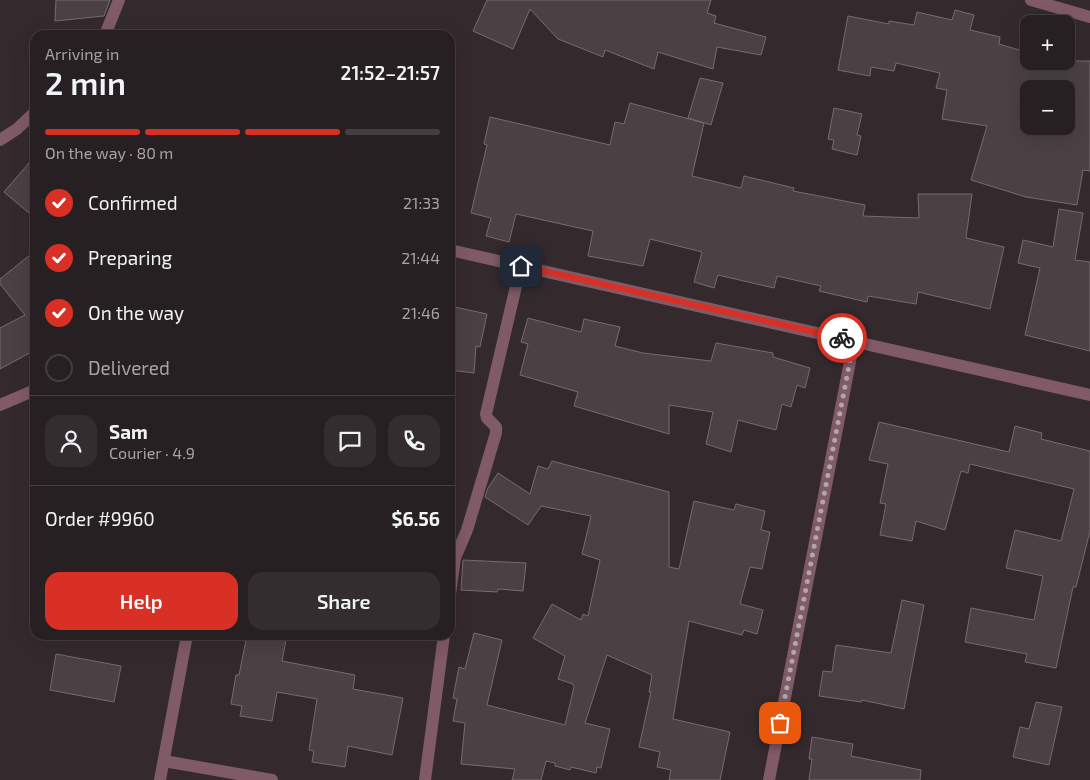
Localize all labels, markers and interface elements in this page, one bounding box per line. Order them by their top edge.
map controls [1020,15,1075,135]
button: + [1020,15,1075,70]
text: Arriving in [45,44,119,63]
text: 21:52–21:57 [341,61,440,84]
text: 2 min [45,63,126,101]
button: − [1020,80,1075,135]
text: On the way · 80 m [45,143,173,162]
icon: check [45,189,73,217]
text: Confirmed [88,191,178,214]
text: 21:33 [403,193,440,212]
icon: check [45,244,73,272]
pin [500,245,542,287]
text: Preparing [88,246,172,269]
text: 21:44 [401,248,440,267]
icon: home [507,252,535,280]
icon: check [45,299,73,327]
text: On the way [88,301,184,324]
text: 21:46 [402,303,440,322]
courier [817,313,867,363]
icon: bike [828,324,856,352]
text: Delivered [88,356,170,379]
button: person [45,415,97,467]
button: chat [324,415,376,467]
button: phone [388,415,440,467]
text: Sam [109,420,148,443]
text: Courier · 4.9 [109,443,195,462]
text: Order #9960 [45,507,155,530]
text: $6.56 [391,507,440,530]
button: Help [45,572,238,630]
button: Share [248,572,440,630]
pin [759,702,801,744]
icon: bag [766,709,794,737]

